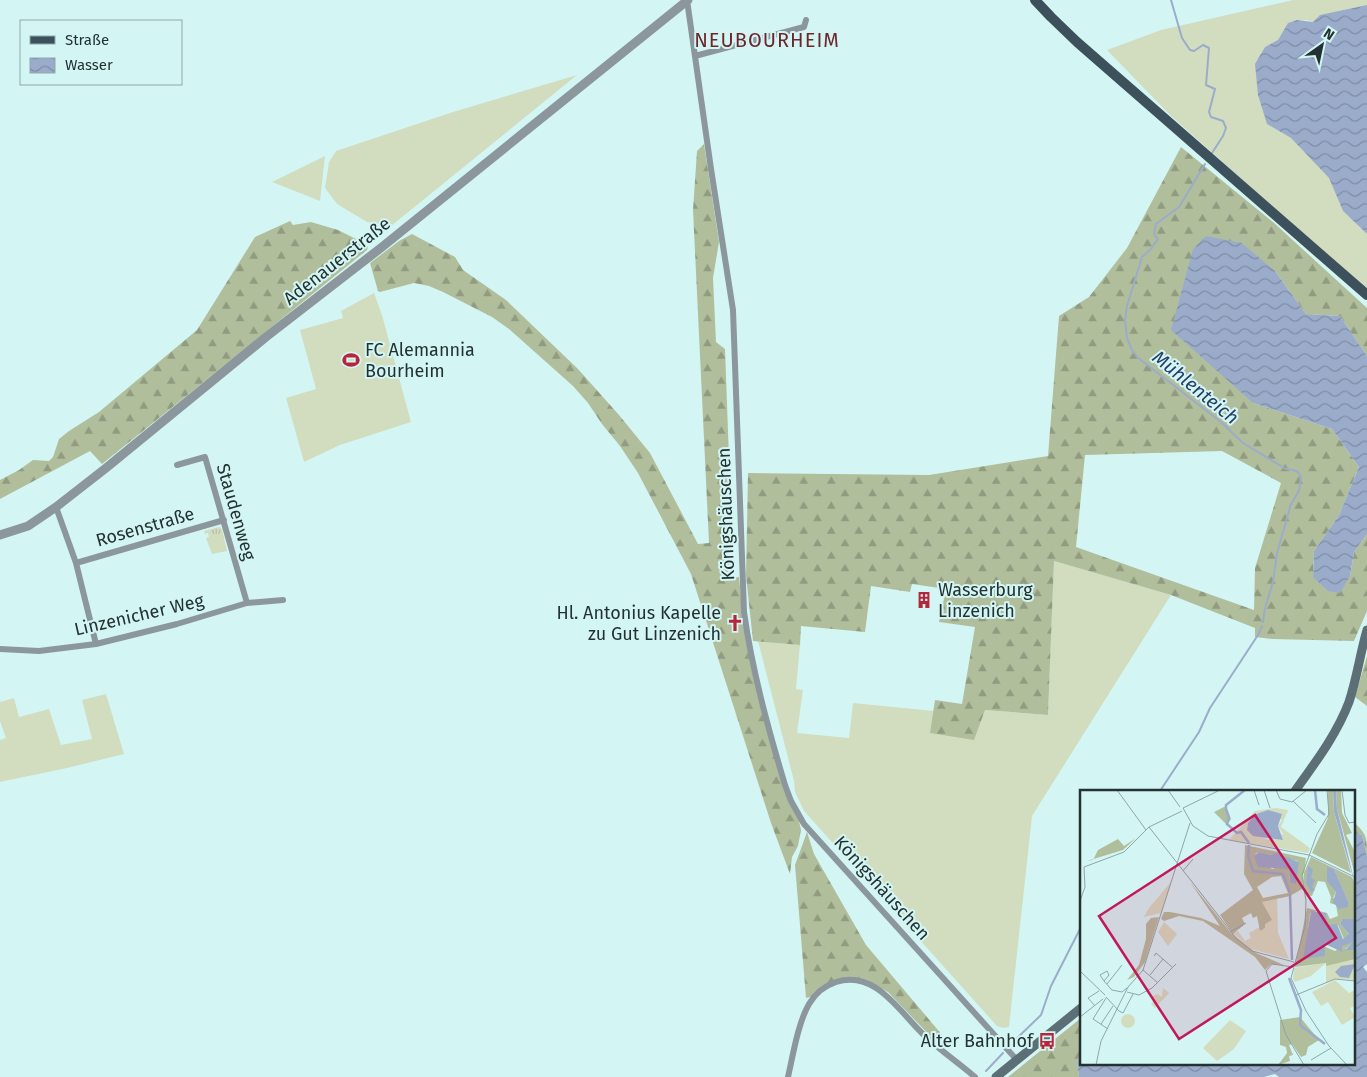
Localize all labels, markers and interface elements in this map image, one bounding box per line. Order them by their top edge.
legend [20,20,182,85]
north arrow [1297,20,1347,70]
text: N [1320,25,1337,44]
district label: NEUBOURHEIM [694,28,840,52]
text: Straße [65,31,109,49]
text: Wasser [65,56,113,74]
street label: Adenauerstraße [279,212,395,310]
place label: FC Alemannia Bourheim [365,339,475,382]
water label: Mühlenteich [1148,346,1243,429]
sports icon: FC Alemannia Bourheim [341,350,361,370]
street label: Königshäuschen [713,447,739,581]
street label: Staudenweg [212,461,260,564]
street label: Rosenstraße [93,502,197,552]
place label: Wasserburg Linzenich [938,579,1033,622]
street label: Linzenicher Weg [72,589,207,641]
building icon: Wasserburg Linzenich [914,590,934,610]
place label: Hl. Antonius Kapelle zu Gut Linzenich [556,602,721,645]
church icon: Hl. Antonius Kapelle zu Gut Linzenich [725,613,745,633]
inset map [1080,790,1354,1064]
street label: Königshäuschen [829,831,935,945]
place label: Alter Bahnhof [921,1030,1035,1052]
bus stop icon: Alter Bahnhof [1037,1031,1057,1051]

